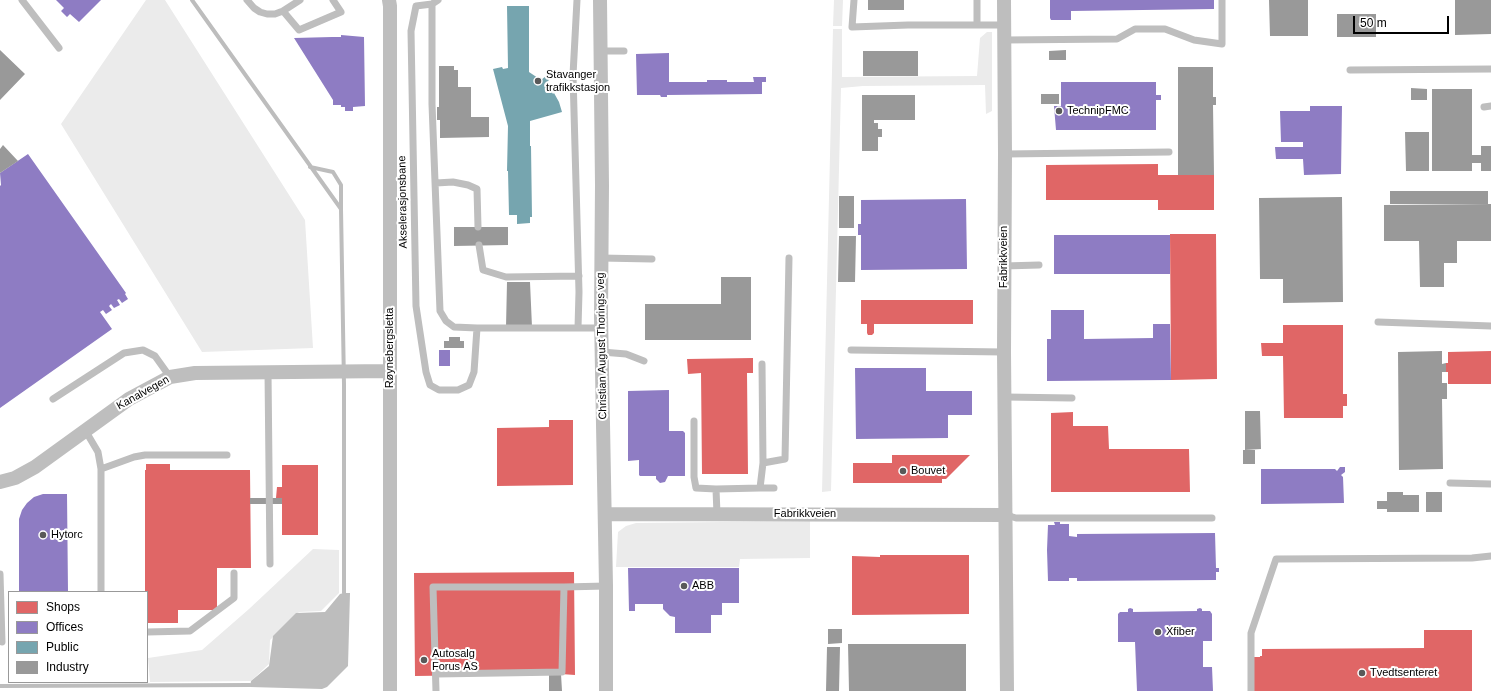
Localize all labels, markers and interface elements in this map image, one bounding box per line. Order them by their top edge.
scale bar [1355,8,1451,34]
text: 50 m [1360,16,1387,30]
place label: Stavanger trafikkstasjon [546,68,610,94]
marker: Stavanger trafikkstasjon [533,76,543,86]
place label: TechnipFMC [1067,104,1129,118]
marker: TechnipFMC [1054,106,1064,116]
street label: Akselerasjonsbane [396,155,410,249]
street label: Fabrikkveien [997,226,1011,288]
street label: Christian August Thorings veg [594,272,610,420]
street label: Røynebergsletta [383,308,397,388]
street label: Kanalvegen [114,373,172,413]
place label: Bouvet [911,464,945,478]
marker: Bouvet [898,466,908,476]
street label: Fabrikkveien [774,507,836,521]
place label: Hytorc [51,528,83,542]
marker: Hytorc [38,530,48,540]
place label: ABB [692,579,714,593]
marker: ABB [679,581,689,591]
legend [8,591,148,683]
text: Shops [46,600,80,614]
text: Offices [46,620,83,634]
place label: Xfiber [1166,625,1195,639]
marker: Xfiber [1153,627,1163,637]
text: Public [46,640,79,654]
place label: Autosalg Forus AS [432,647,478,673]
marker: Autosalg Forus AS [419,655,429,665]
text: Industry [46,660,89,674]
place label: Tvedtsenteret [1370,666,1437,680]
marker: Tvedtsenteret [1357,668,1367,678]

